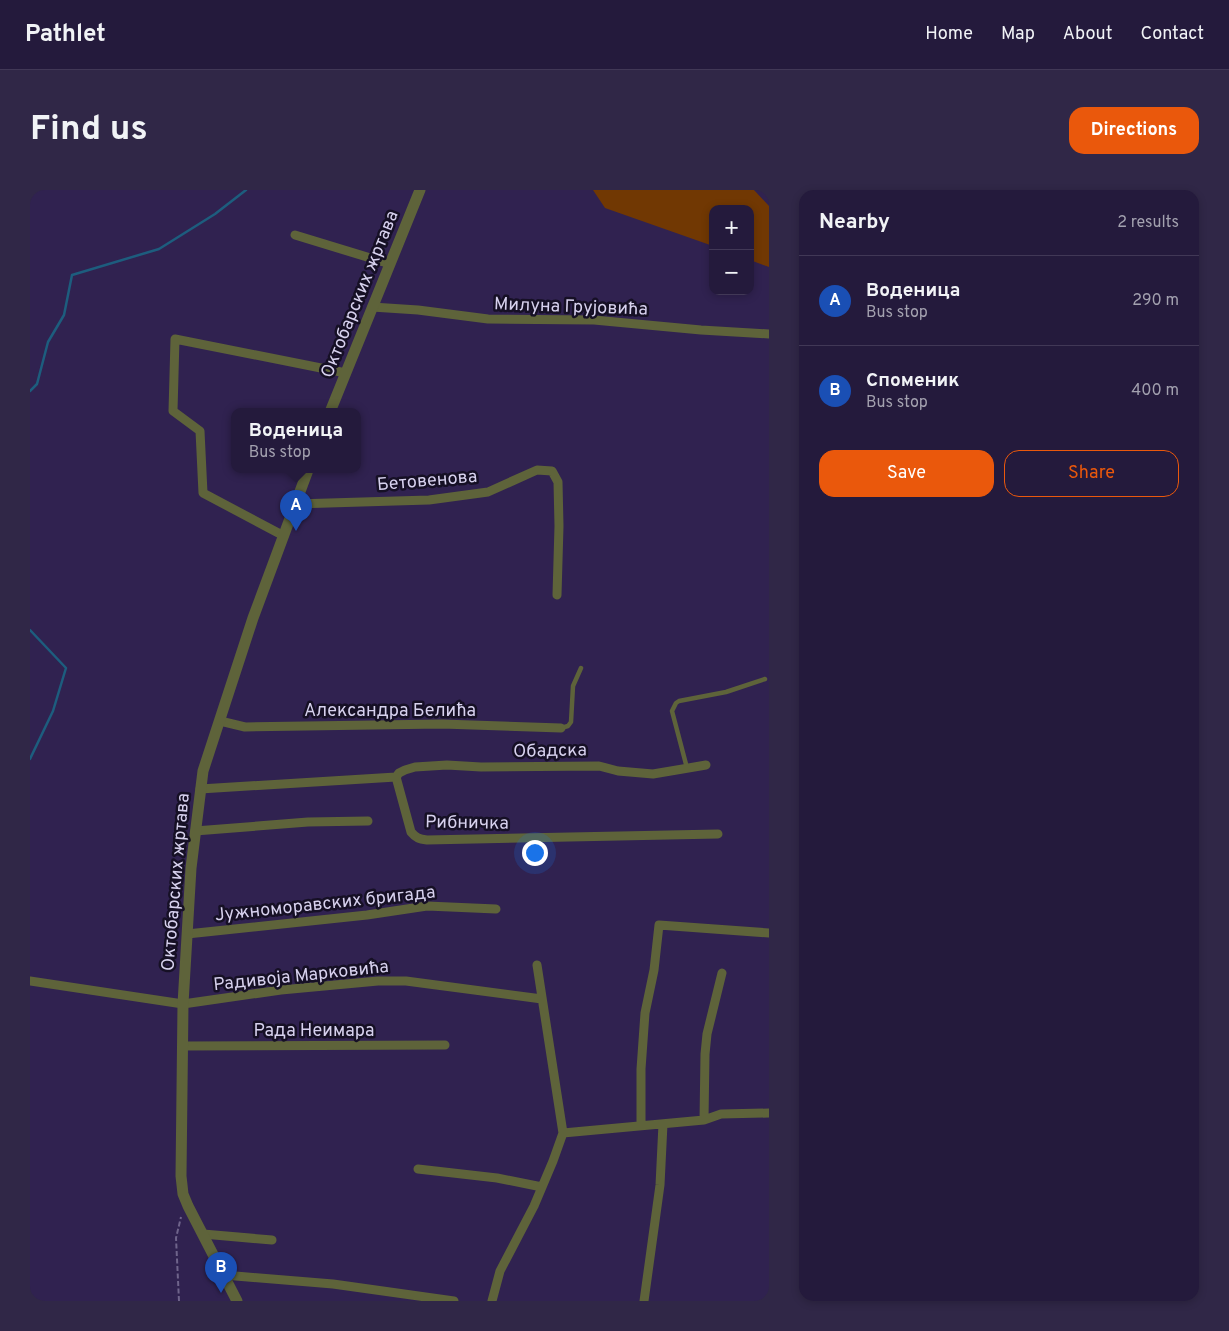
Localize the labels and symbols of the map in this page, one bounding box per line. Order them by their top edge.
street label: Октобарских жртава [316,208,404,382]
street label: Милуна Грујовића [494,293,648,322]
street label: Бетовенова [376,466,478,497]
pin: A [280,490,312,531]
street label: Александра Белића [304,700,476,723]
street label: Обадска [513,739,587,764]
street label: Октобарских жртава [157,792,196,972]
street label: Рибничка [425,811,509,836]
your location [522,840,548,866]
street label: Јужноморавских бригада [214,881,437,928]
street label: Радивоја Марковића [212,956,390,997]
street label: Рада Неимара [253,1020,375,1043]
pin: B [205,1252,237,1293]

